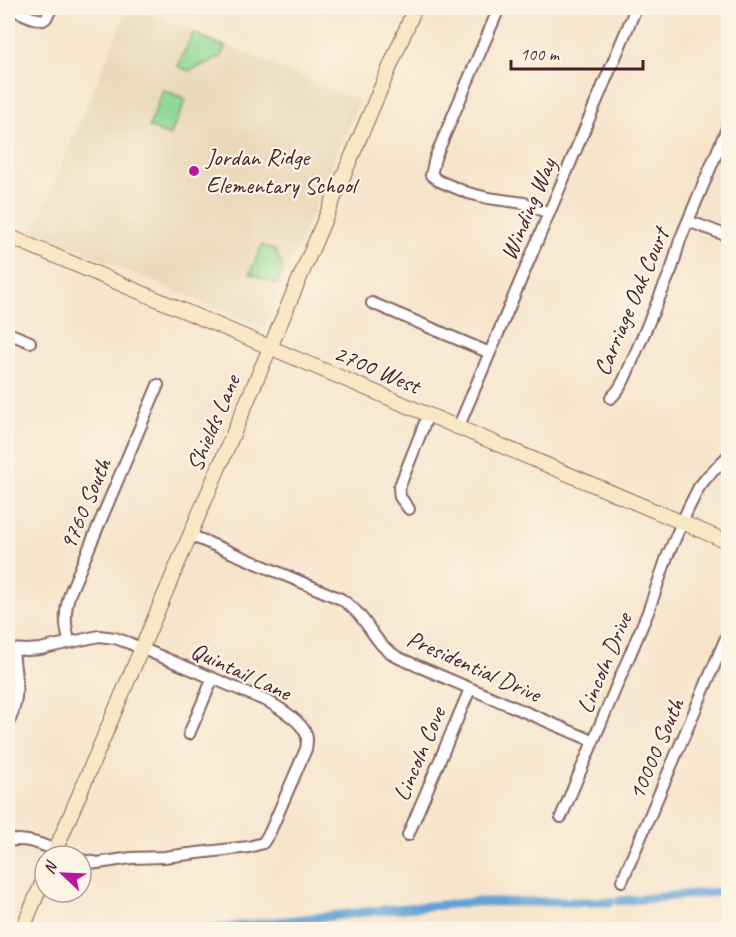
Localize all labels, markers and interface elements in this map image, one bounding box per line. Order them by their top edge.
scale bar [511,33,643,71]
text: 100 m [520,43,561,65]
place label: Jordan Ridge Elementary School [205,142,360,200]
street label: Winding Way [493,152,564,264]
marker: Jordan Ridge Elementary School [187,164,201,178]
street label: Carriage Oak Court [587,221,677,380]
street label: 2700 West [330,338,426,401]
street label: Shields Lane [179,368,248,476]
street label: 9760 South [52,453,118,554]
street label: Lincoln Drive [569,606,639,718]
street label: Presidential Drive [402,623,548,710]
street label: Quintail Lane [186,635,298,708]
street label: 10000 South [621,693,691,804]
street label: Lincoln Cove [386,701,453,805]
north arrow [33,844,93,904]
text: N [39,857,62,877]

